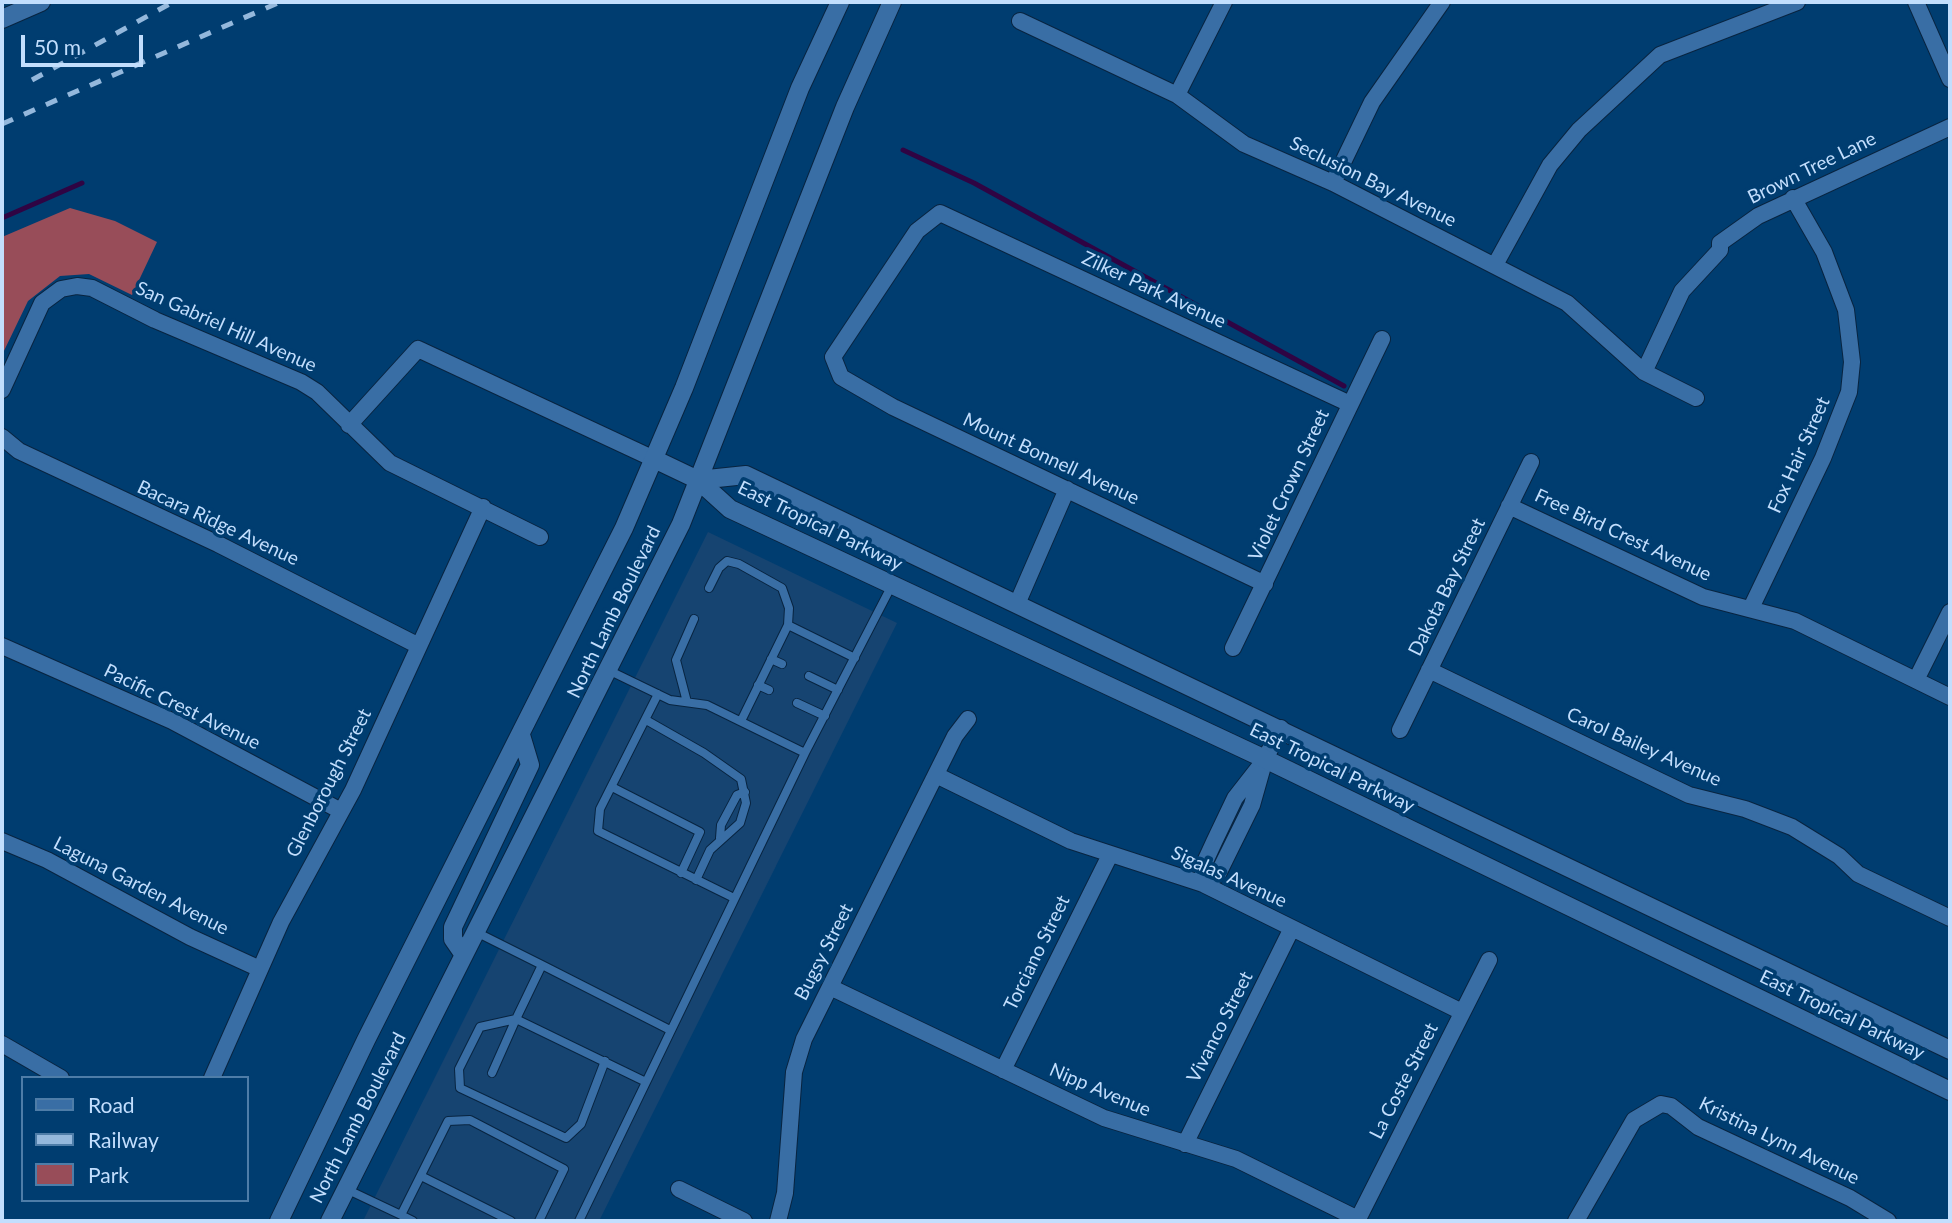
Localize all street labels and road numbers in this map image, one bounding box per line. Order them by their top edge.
street label: Brown Tree Lane [1744,127,1880,209]
street label: Seclusion Bay Avenue [1286,132,1460,232]
street label: Zilker Park Avenue [1078,247,1230,333]
street label: San Gabriel Hill Avenue [132,277,320,377]
street label: Fox Hair Street [1763,393,1835,517]
street label: Violet Crown Street [1244,406,1334,564]
street label: Mount Bonnell Avenue [959,408,1143,510]
street label: Bacara Ridge Avenue [134,476,302,570]
street label: East Tropical Parkway [734,476,906,576]
street label: Free Bird Crest Avenue [1531,484,1715,586]
street label: Dakota Bay Street [1404,514,1490,660]
street label: North Lamb Boulevard [562,522,666,702]
street label: Pacific Crest Avenue [100,659,264,755]
street label: Carol Bailey Avenue [1563,703,1725,791]
street label: Glenborough Street [282,705,376,861]
street label: East Tropical Parkway [1246,718,1418,818]
street label: Laguna Garden Avenue [50,832,232,940]
street label: Sigalas Avenue [1168,841,1290,913]
street label: Torciano Street [999,892,1075,1014]
street label: Bugsy Street [790,900,858,1004]
street label: East Tropical Parkway [1756,965,1928,1065]
street label: Vivanco Street [1182,968,1258,1086]
street label: La Coste Street [1365,1019,1443,1143]
street label: North Lamb Boulevard [305,1029,411,1207]
street label: Nipp Avenue [1046,1058,1154,1122]
street label: Kristina Lynn Avenue [1695,1092,1863,1190]

